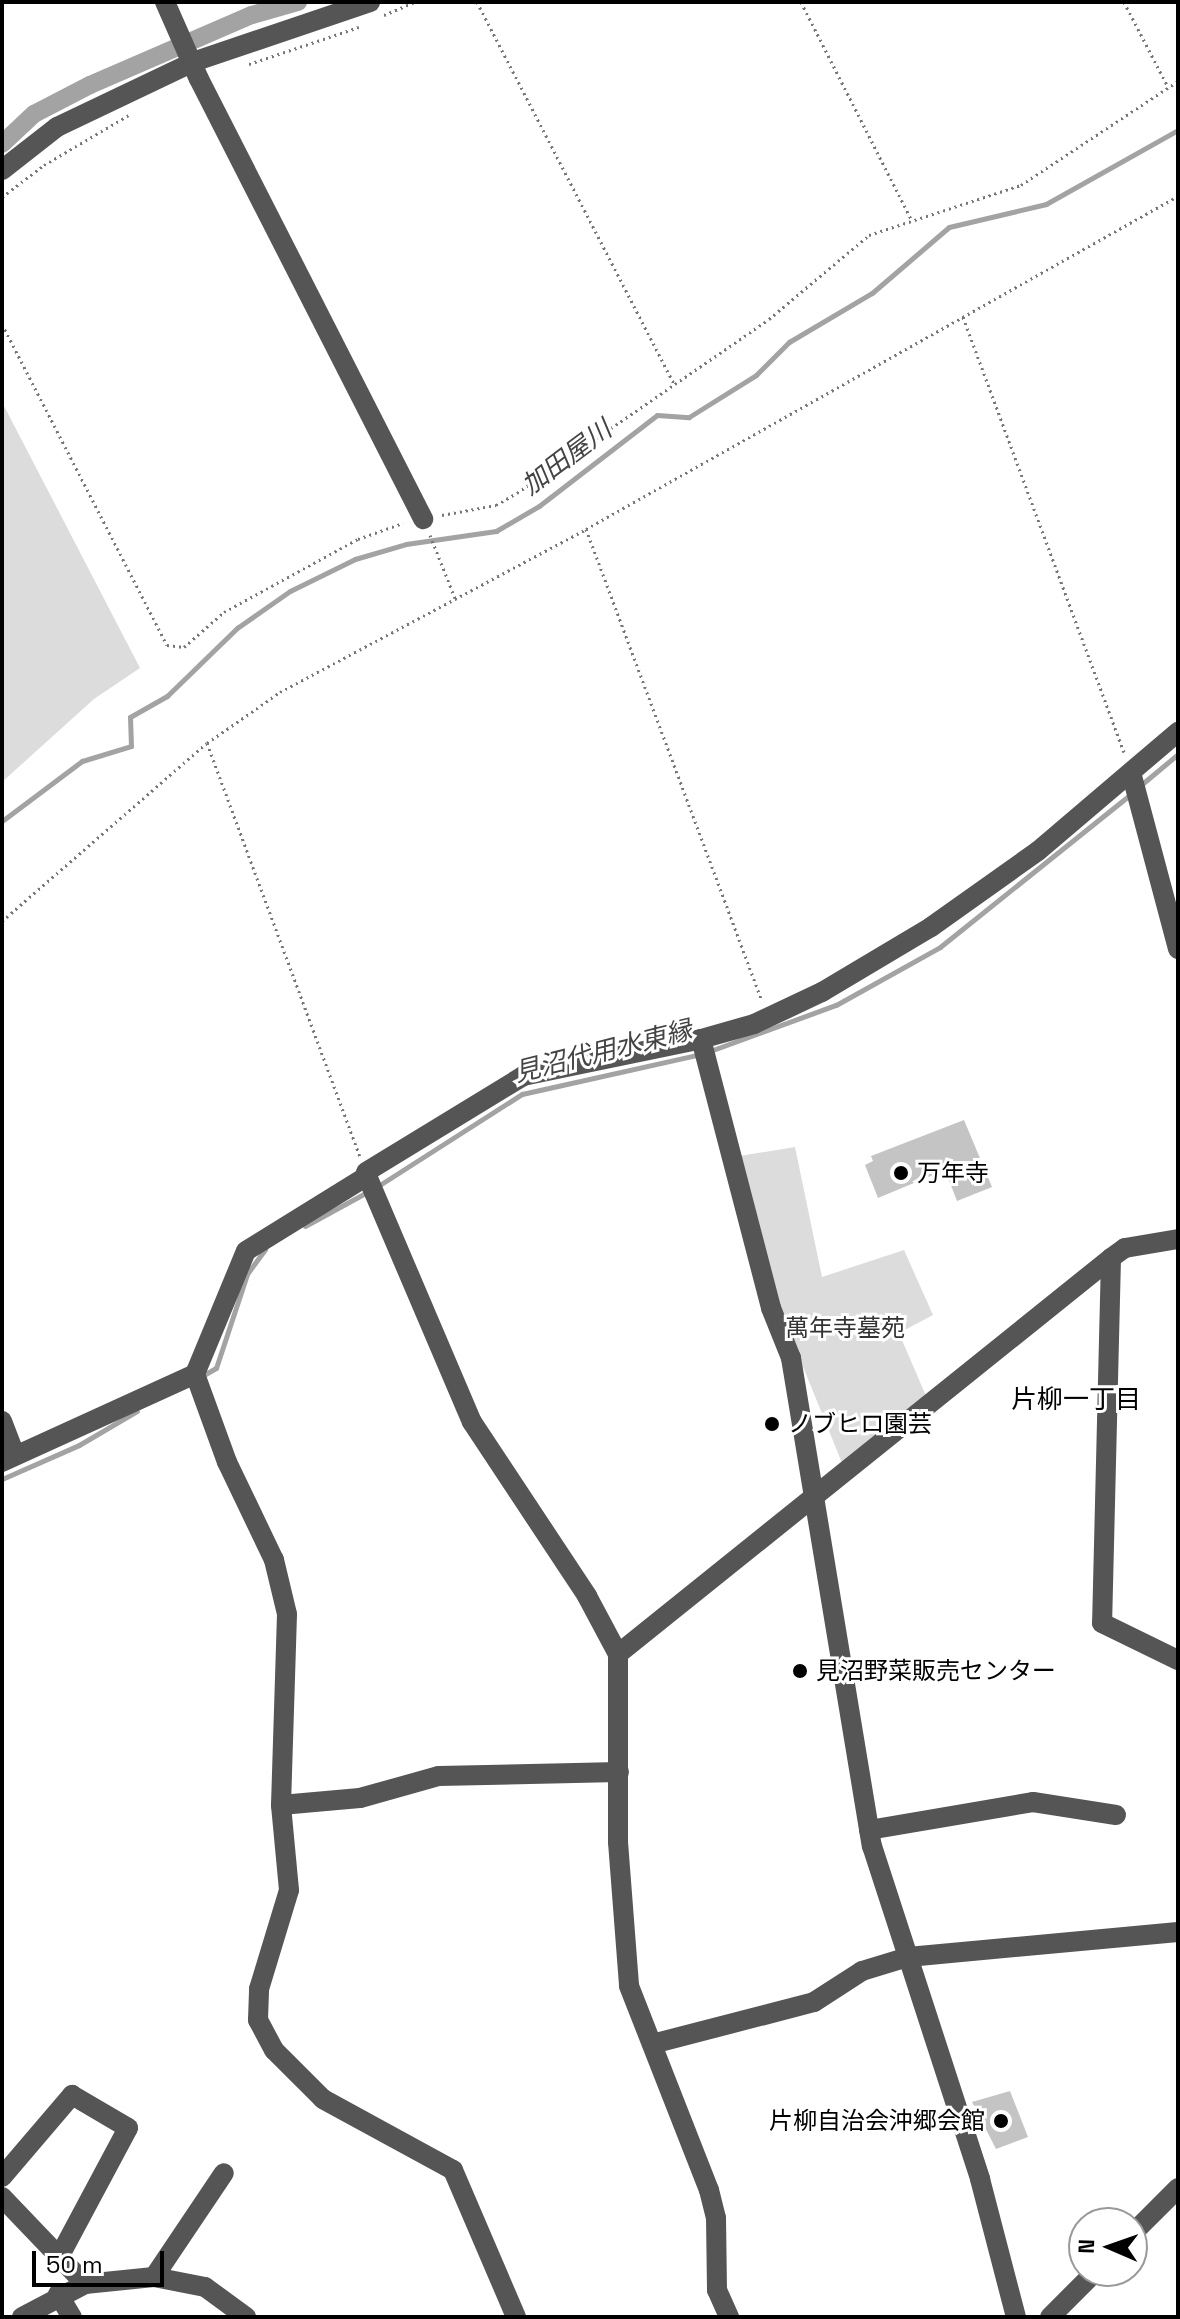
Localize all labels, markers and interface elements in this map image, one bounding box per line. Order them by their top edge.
water label: 加田屋川 [516,414,618,502]
water label: 見沼代用水東縁 [511,1015,695,1089]
place label: 万年寺 [917,1159,989,1187]
marker: 万年寺 [892,1164,910,1182]
park label: 萬年寺墓苑 [785,1314,905,1342]
district label: 片柳一丁目 [1011,1384,1141,1416]
place label: ノブヒロ園芸 [788,1410,932,1438]
marker: ノブヒロ園芸 [763,1415,781,1433]
place label: 見沼野菜販売センター [816,1657,1056,1685]
marker: 見沼野菜販売センター [791,1662,809,1680]
place label: 片柳自治会沖郷会館 [769,2107,985,2135]
marker: 片柳自治会沖郷会館 [992,2112,1010,2130]
north arrow [1068,2207,1148,2287]
scale bar [36,2235,168,2285]
text: N [1072,2238,1100,2254]
text: 50 m [46,2249,103,2280]

